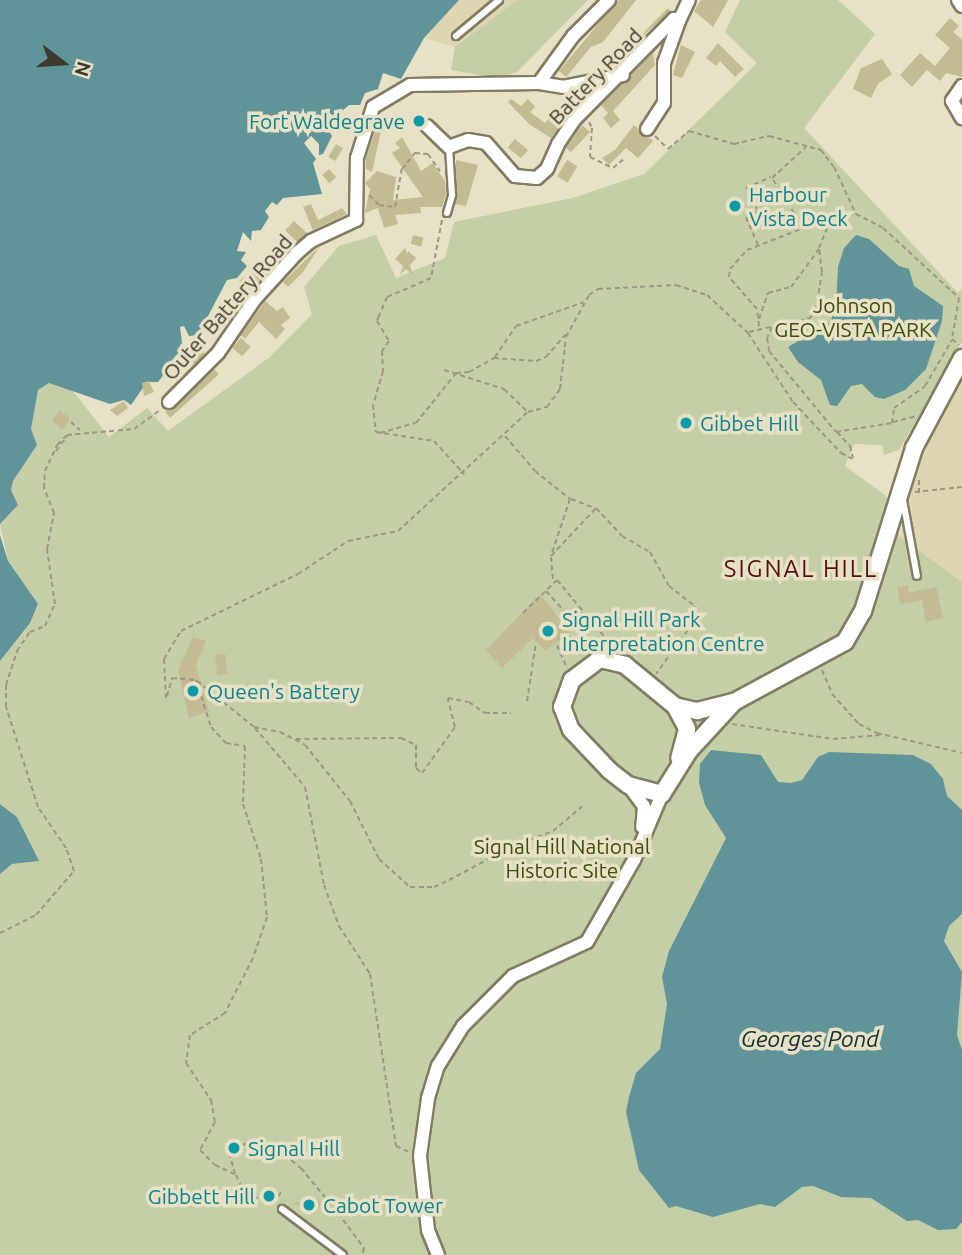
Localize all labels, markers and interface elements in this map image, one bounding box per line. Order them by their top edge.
street label: Battery Road [543,23,647,129]
north arrow [28,28,98,98]
text: N [70,59,96,79]
place label: Fort Waldegrave [249,108,405,134]
marker: Fort Waldegrave [411,113,427,129]
place label: Harbour Vista Deck [749,181,848,231]
marker: Harbour Vista Deck [727,198,743,214]
street label: Outer Battery Road [157,229,297,385]
park label: Johnson GEO-VISTA PARK [774,292,932,342]
place label: Gibbet Hill [700,410,799,436]
marker: Gibbet Hill [678,415,694,431]
district label: SIGNAL HILL [725,555,877,583]
place label: Signal Hill Park Interpretation Centre [562,606,765,656]
marker: Signal Hill Park Interpretation Centre [540,623,556,639]
place label: Queen's Battery [207,678,360,704]
marker: Queen's Battery [185,683,201,699]
park label: Signal Hill National Historic Site [474,833,650,883]
water label: Georges Pond [741,1025,879,1053]
place label: Signal Hill [248,1135,340,1161]
marker: Signal Hill [226,1140,242,1156]
place label: Gibbett Hill [148,1183,255,1209]
marker: Gibbett Hill [261,1188,277,1204]
place label: Cabot Tower [323,1192,443,1218]
marker: Cabot Tower [301,1197,317,1213]

